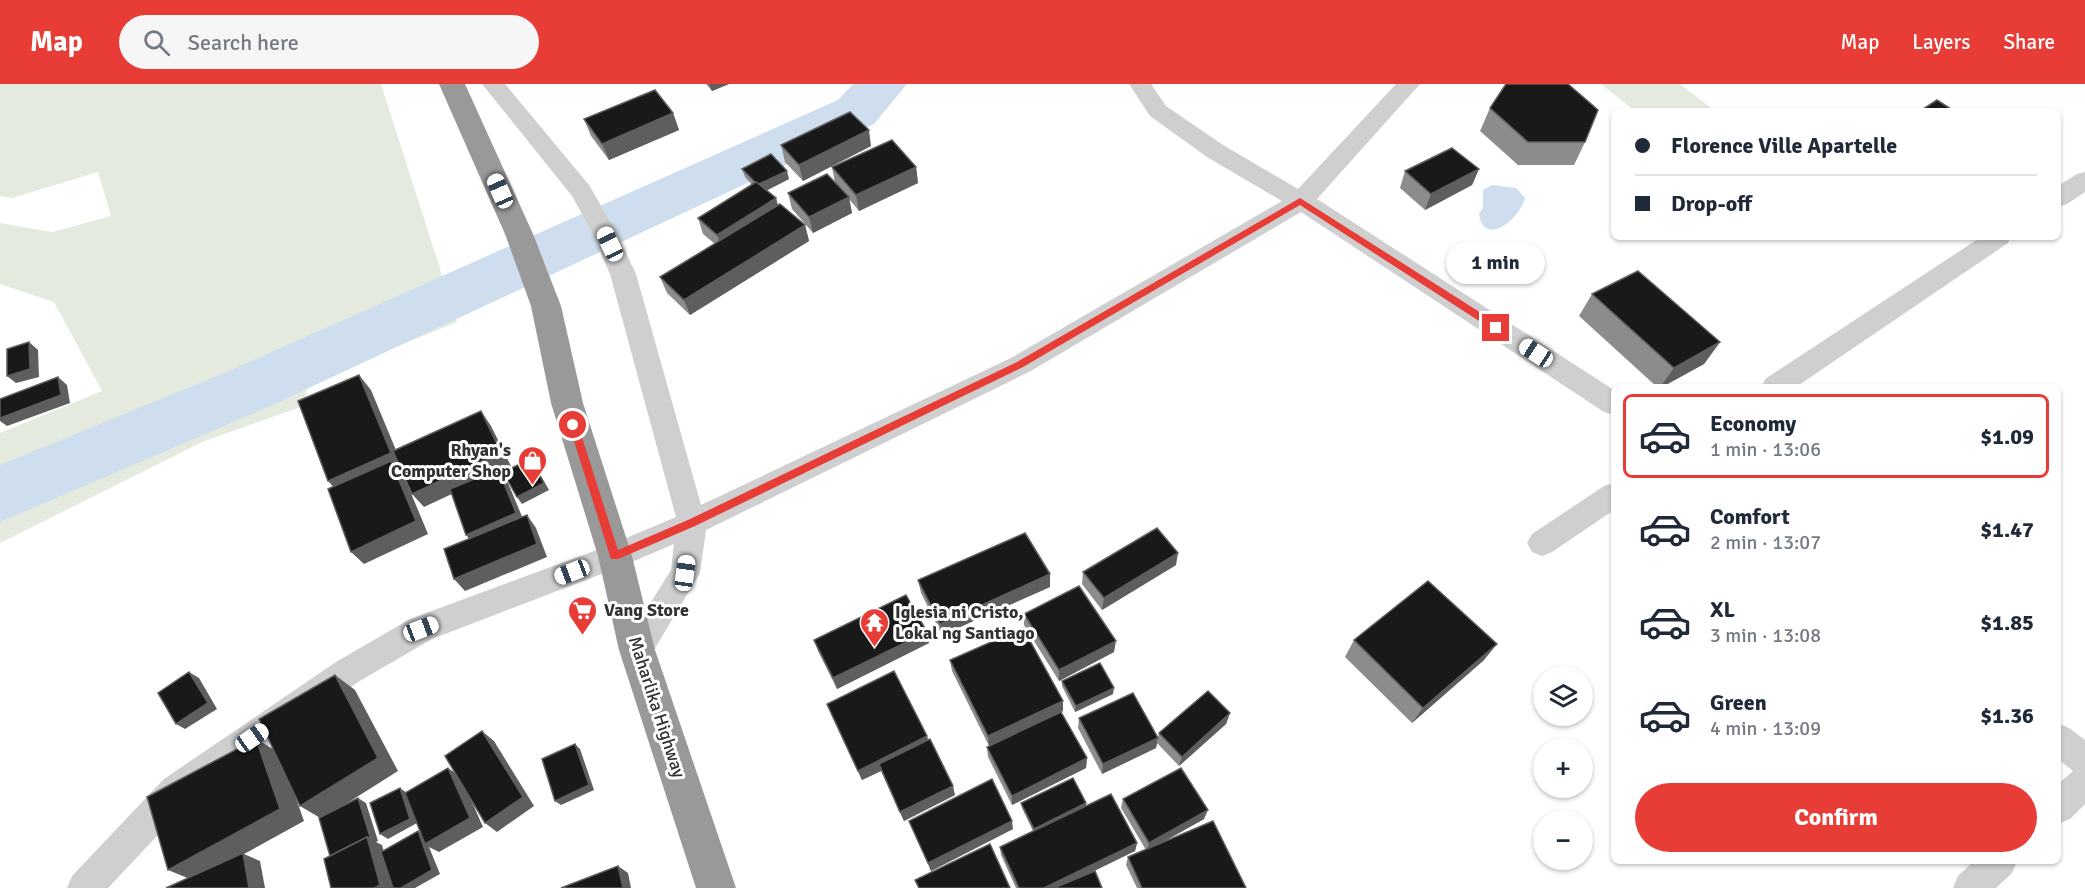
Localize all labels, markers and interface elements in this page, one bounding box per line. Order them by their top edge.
search box [119,15,539,69]
text: Map [30,25,83,59]
icon: search [140,26,173,59]
text: Search here [188,29,299,56]
text: Map [1841,29,1879,55]
text: Layers [1912,29,1970,55]
text: Share [2003,29,2055,55]
text: Florence Ville Apartelle [1671,132,1897,159]
car [484,171,516,211]
text: Drop-off [1671,190,1752,217]
car [594,224,626,264]
callout: 1 min [1446,241,1546,283]
text: 1 min [1471,250,1520,275]
route end [1482,314,1509,341]
car [1516,336,1556,370]
icon: car [1638,409,1692,463]
text: Economy [1710,410,1796,437]
route start [559,411,586,438]
text: $1.09 [1980,423,2034,450]
text: 1 min · 13:06 [1710,437,1821,462]
place label: Rhyan's Computer Shop [391,439,511,482]
shop icon: Rhyan's Computer Shop [516,444,548,486]
icon: car [1638,502,1692,556]
text: Comfort [1710,503,1790,530]
text: $1.47 [1980,516,2034,543]
text: 2 min · 13:07 [1710,530,1821,555]
car [674,554,696,592]
car [552,557,592,587]
supermarket icon: Vang Store [567,594,599,636]
icon: car [1638,595,1692,649]
text: XL [1710,596,1735,623]
place label: Vang Store [604,599,689,621]
place label: Iglesia ni Cristo, Lokal ng Santiago [895,601,1035,644]
temple icon: Iglesia ni Cristo, Lokal ng Santiago [858,606,890,648]
text: $1.85 [1980,609,2034,636]
car [401,614,441,644]
text: 3 min · 13:08 [1710,623,1821,648]
street label: Maharlika Highway [624,633,690,781]
map controls [1533,666,1593,870]
button: layers [1533,666,1593,726]
icon: car [1638,688,1692,742]
text: Green [1710,689,1767,716]
text: $1.36 [1980,702,2034,729]
text: 4 min · 13:09 [1710,716,1821,741]
car [232,720,272,756]
button: + [1533,738,1593,798]
button: Confirm [1635,783,2037,852]
button: − [1533,810,1593,870]

